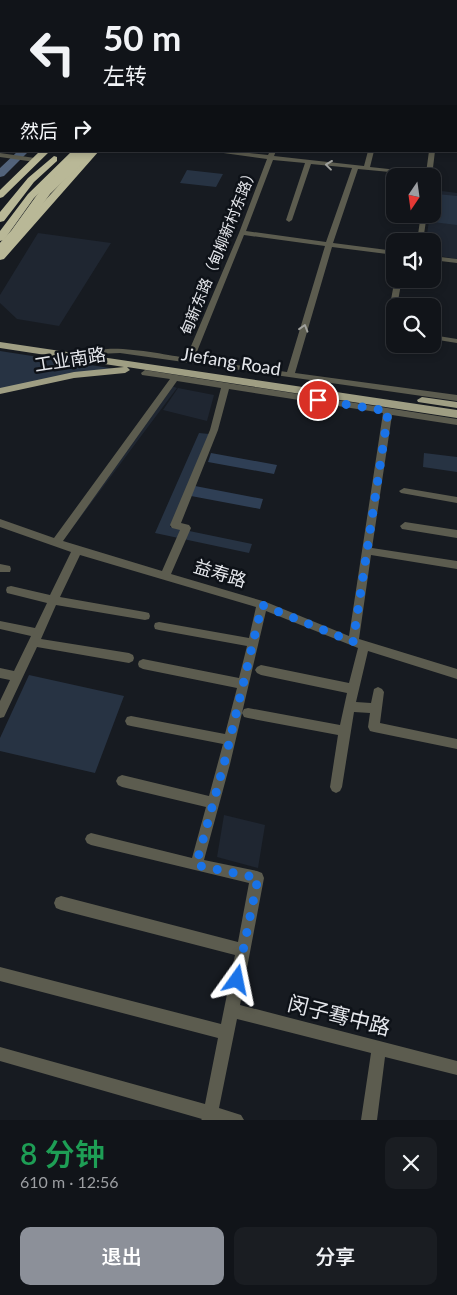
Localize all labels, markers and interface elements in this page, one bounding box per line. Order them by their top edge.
text: 50 m [103,16,181,58]
icon: left [20,20,85,85]
text: 左转 [103,62,147,89]
icon: right [68,115,96,143]
text: 然后 [20,119,58,142]
one-way arrow [324,160,332,171]
street label: 甸新东路（甸柳新村东路） [176,164,260,337]
north arrow [386,168,441,222]
map controls [386,168,441,353]
button: sound [386,233,441,288]
button: search [386,298,441,353]
one-way arrow [298,325,308,333]
street label: Jiefang Road [180,342,282,380]
street label: 工业南路 [33,343,107,376]
pin [297,379,339,421]
icon: arrive [304,386,332,414]
street label: 益寿路 [191,555,249,591]
position arrow [210,953,262,1005]
street label: 闵子骞中路 [285,990,393,1039]
text: 8 分钟 [20,1135,105,1171]
button: close [385,1137,437,1189]
text: 610 m · 12:56 [20,1172,119,1191]
button: 退出 [20,1227,224,1285]
button: 分享 [234,1227,437,1285]

